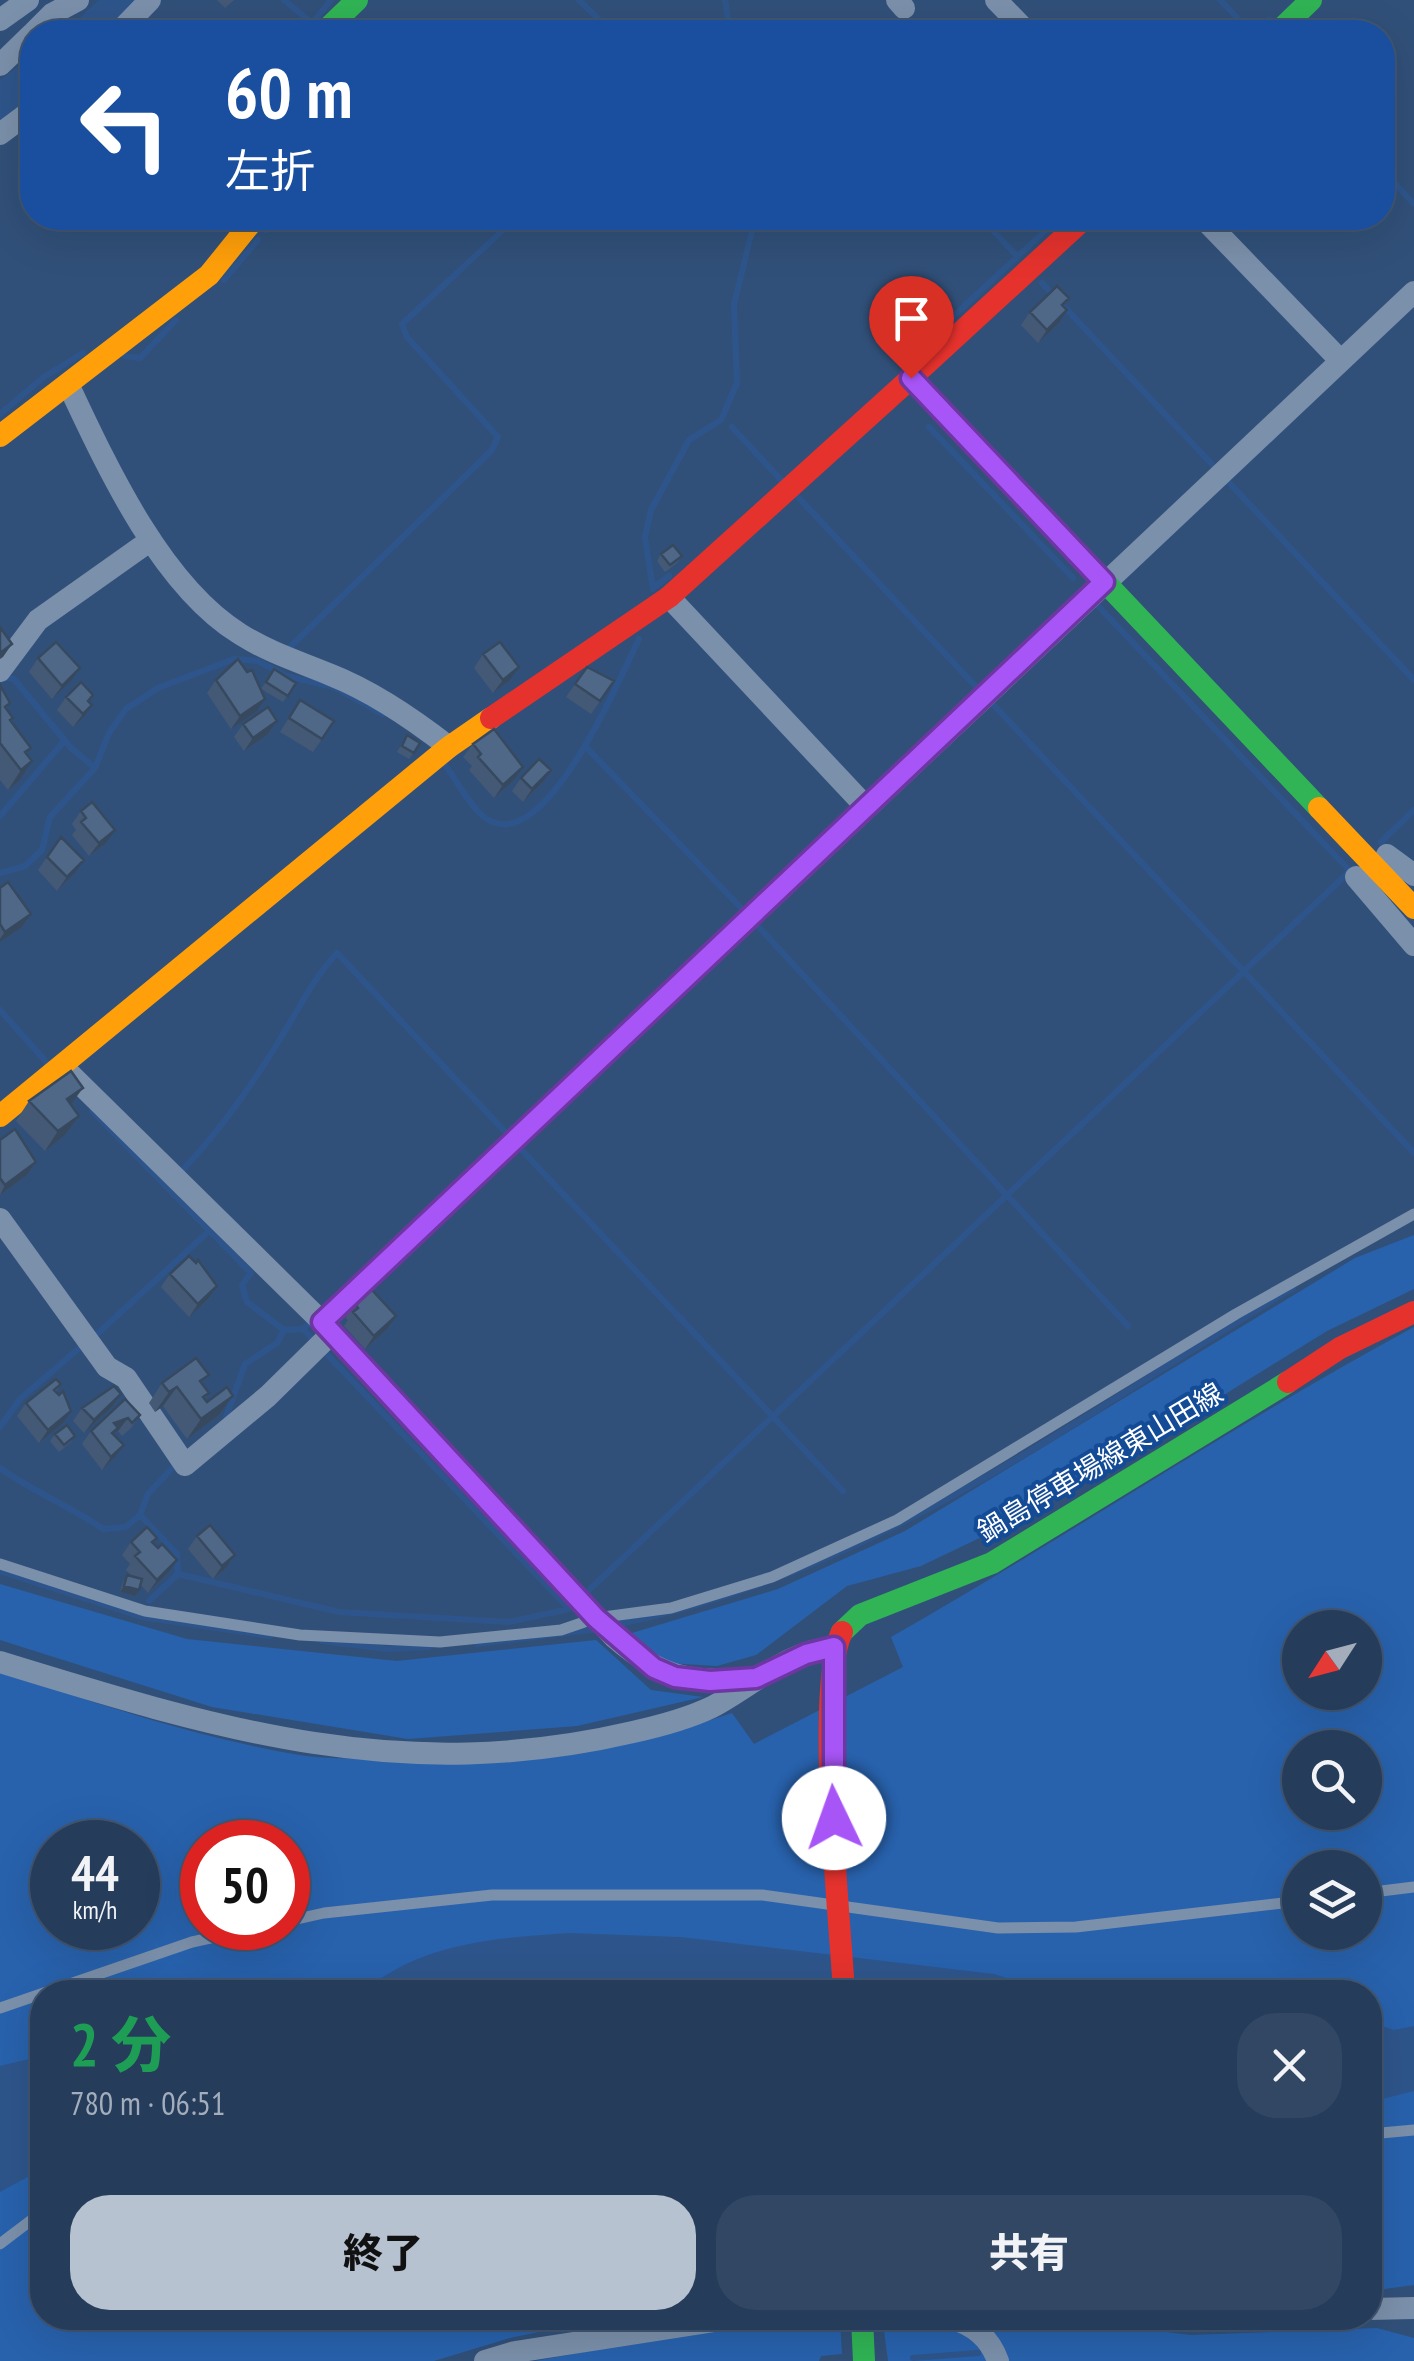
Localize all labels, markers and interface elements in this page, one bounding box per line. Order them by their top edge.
text: 60 m [225,47,353,137]
icon: left [60,60,190,190]
text: 左折 [225,141,315,199]
pin [869,276,954,379]
icon: arrive [884,291,939,346]
street label: 鍋島停車場線東山田線 [970,1374,1229,1550]
north arrow [1282,1610,1382,1710]
map controls [1282,1610,1382,1950]
button: search [1282,1730,1382,1830]
position arrow [782,1766,886,1870]
speed limit sign: 50 [180,1820,310,1950]
text: 44 [71,1840,119,1905]
button: layers [1282,1850,1382,1950]
text: km/h [73,1894,117,1926]
text: 2 分 [70,2005,171,2083]
button: close [1237,2013,1342,2118]
text: 780 m · 06:51 [70,2082,225,2124]
button: 終了 [70,2195,696,2310]
button: 共有 [716,2195,1342,2310]

